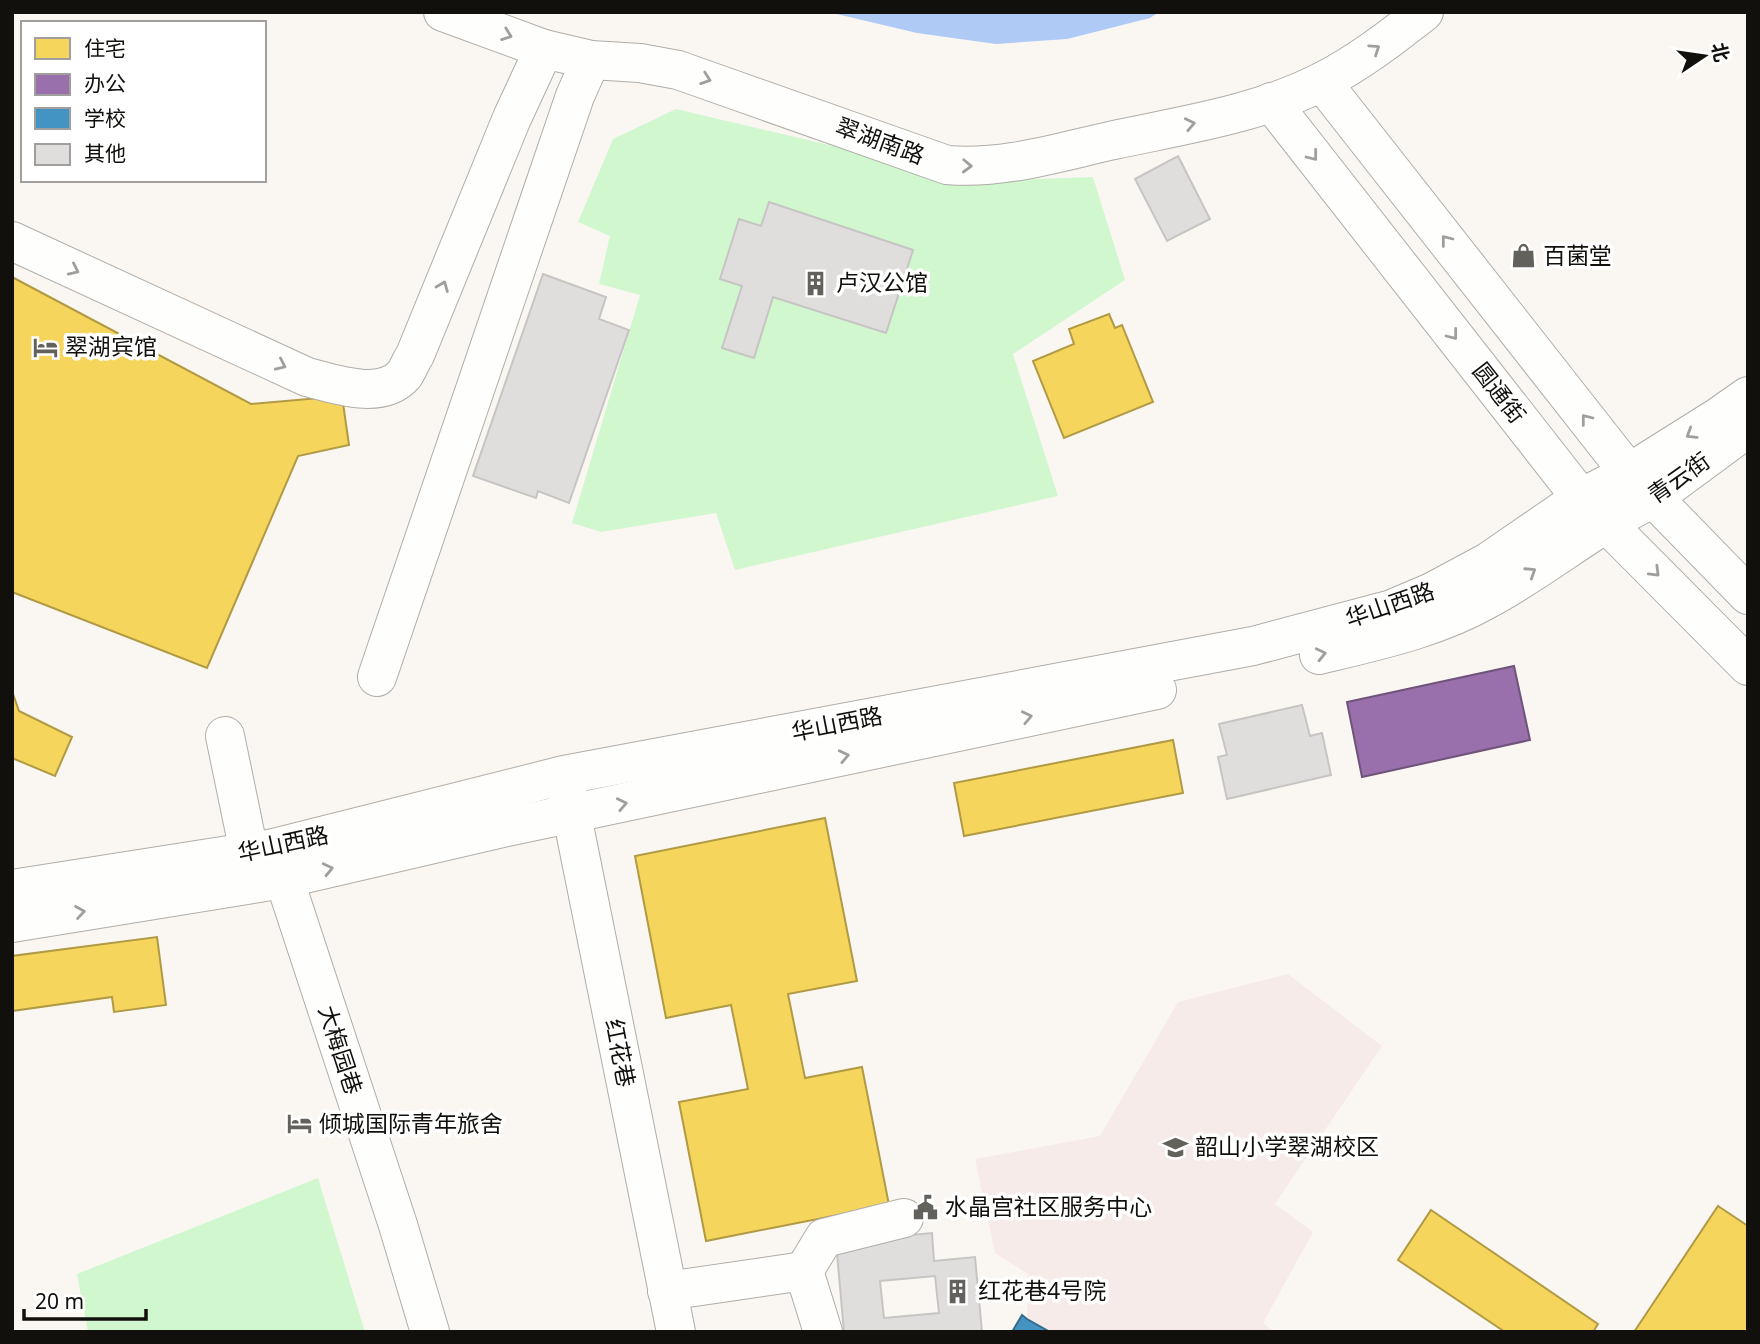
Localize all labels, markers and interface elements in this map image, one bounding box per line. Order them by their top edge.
legend [21,21,266,182]
north arrow [1669,21,1739,91]
one-way arrow [501,27,513,41]
text: 住宅 [84,34,126,62]
text: 北 [1706,40,1735,64]
one-way arrow [1367,45,1380,57]
text: 办公 [84,69,126,97]
one-way arrow [699,71,711,85]
text: 学校 [84,104,126,132]
street label: 翠湖南路 [832,109,929,171]
one-way arrow [1184,117,1196,132]
text: 其他 [84,139,126,167]
one-way arrow [1305,148,1318,160]
one-way arrow [962,159,973,174]
one-way arrow [1442,235,1455,248]
place label: 百菌堂 [1543,239,1612,271]
shop icon: 百菌堂 [1509,242,1537,270]
one-way arrow [67,261,79,275]
place label: 卢汉公馆 [836,266,928,298]
building icon: 卢汉公馆 [802,269,830,297]
one-way arrow [435,281,449,294]
one-way arrow [1445,327,1458,339]
place label: 翠湖宾馆 [65,330,157,362]
hotel icon: 翠湖宾馆 [31,333,59,361]
street label: 圆通街 [1466,355,1534,429]
one-way arrow [274,357,286,371]
one-way arrow [1582,414,1595,427]
one-way arrow [1686,425,1699,438]
street label: 青云街 [1641,444,1716,510]
one-way arrow [1646,563,1659,576]
one-way arrow [1524,567,1537,580]
street label: 华山西路 [1341,574,1438,634]
one-way arrow [1315,648,1327,662]
street label: 华山西路 [789,699,885,748]
one-way arrow [1021,711,1033,726]
one-way arrow [838,750,850,765]
one-way arrow [616,797,628,812]
street label: 华山西路 [234,818,331,868]
one-way arrow [322,862,334,877]
one-way arrow [74,905,86,920]
street label: 大梅园巷 [312,1001,370,1098]
street label: 红花巷 [599,1016,643,1090]
place label: 倾城国际青年旅舍 [319,1107,503,1139]
hotel icon: 倾城国际青年旅舍 [285,1110,313,1138]
place label: 韶山小学翠湖校区 [1195,1130,1379,1162]
school or university icon: 韶山小学翠湖校区 [1161,1133,1189,1161]
place label: 水晶宫社区服务中心 [945,1190,1152,1222]
public building icon: 水晶宫社区服务中心 [911,1193,939,1221]
place label: 红花巷4号院 [978,1274,1106,1306]
building icon: 红花巷4号院 [944,1277,972,1305]
scale bar [24,1278,147,1322]
text: 20 m [35,1287,84,1315]

